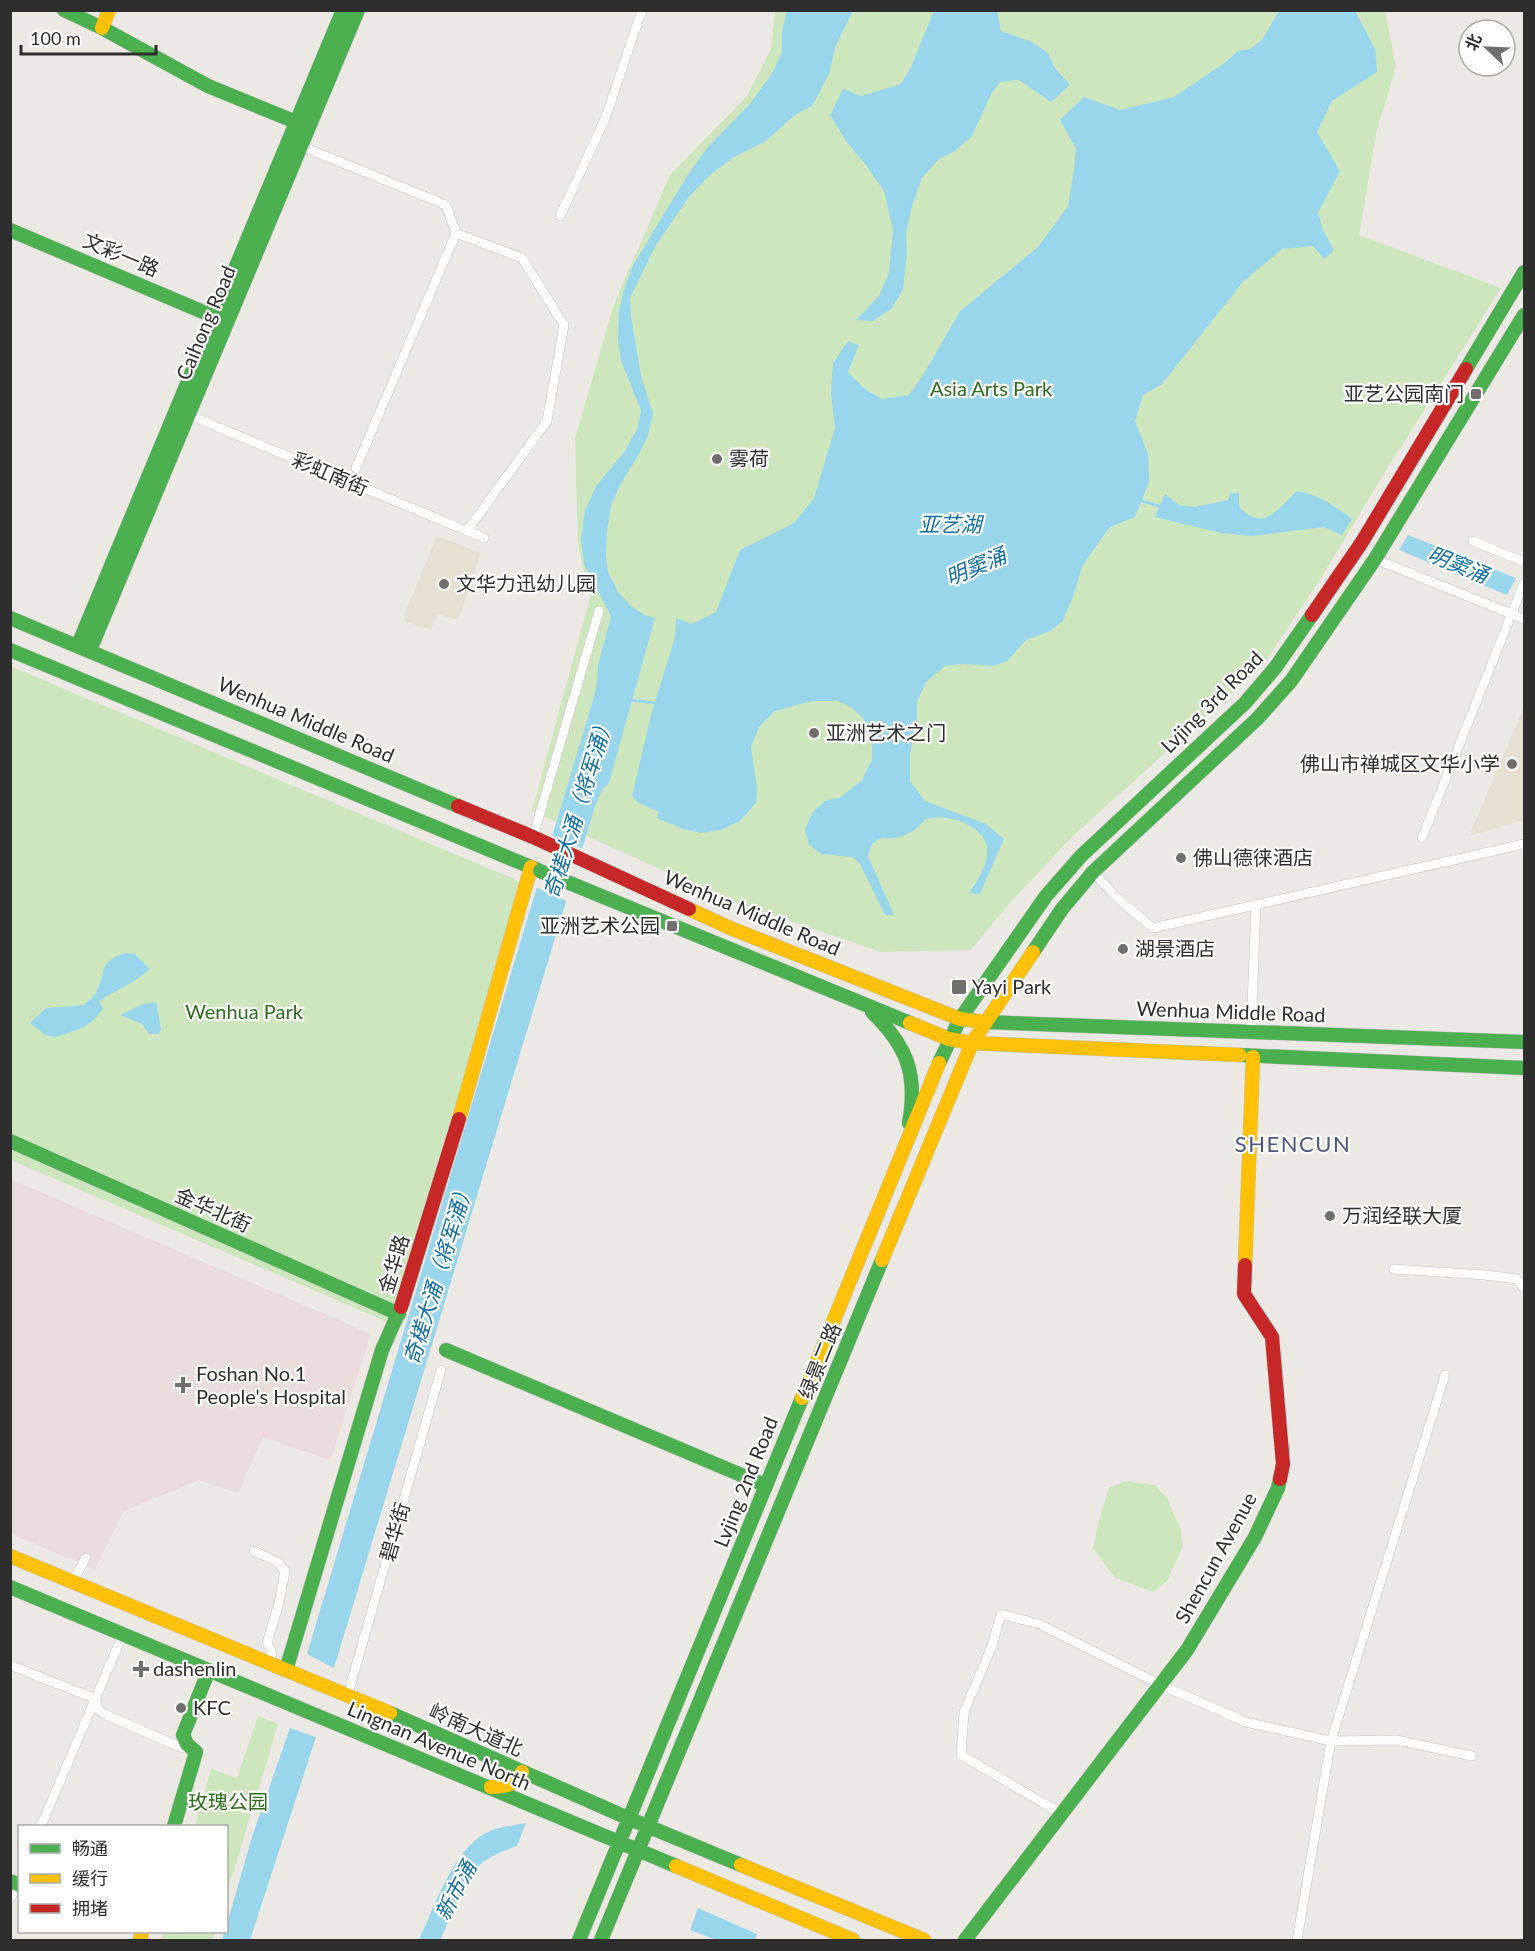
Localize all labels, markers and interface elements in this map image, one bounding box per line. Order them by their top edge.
scale bar [21,18,156,56]
north arrow [1457,18,1517,78]
text: 100 m [30,27,81,49]
text: 北 [1461,31,1485,53]
street label: 文彩一路 [80,227,163,281]
street label: Caihong Road [170,262,240,383]
park label: Asia Arts Park [930,376,1053,400]
place label: 亚艺公园南门 [1344,381,1464,405]
marker: 亚艺公园南门 [1469,387,1483,401]
street label: 彩虹南街 [289,446,372,500]
place label: 雾荷 [729,446,769,470]
marker: 雾荷 [710,452,724,466]
water label: 亚艺湖 [919,511,984,536]
water label: 明窦涌 [1425,540,1494,588]
water label: 明窦涌 [942,541,1011,589]
place label: 文华力迅幼儿园 [456,571,596,595]
marker: 文华力迅幼儿园 [437,577,451,591]
street label: Lvjing 3rd Road [1155,645,1267,757]
street label: Wenhua Middle Road [215,671,398,767]
water label: 奇槎大涌（将军涌） [538,713,617,901]
place label: 亚洲艺术之门 [826,720,946,744]
marker: 亚洲艺术之门 [807,726,821,740]
place label: 佛山市禅城区文华小学 [1300,751,1500,775]
marker: 佛山市禅城区文华小学 [1505,757,1519,771]
place label: 佛山德徕酒店 [1193,845,1313,869]
marker: 佛山德徕酒店 [1174,851,1188,865]
street label: Wenhua Middle Road [661,864,844,960]
place label: 亚洲艺术公园 [540,913,660,937]
marker: 亚洲艺术公园 [665,919,679,933]
place label: 湖景酒店 [1135,936,1215,960]
marker: 湖景酒店 [1116,942,1130,956]
place label: Yayi Park [972,974,1052,998]
marker: Yayi Park [950,978,968,996]
street label: Wenhua Middle Road [1136,996,1326,1026]
park label: Wenhua Park [185,999,304,1023]
district label: SHENCUN [1235,1130,1351,1157]
water label: 奇槎大涌（将军涌） [398,1179,477,1367]
street label: 金华北街 [172,1182,255,1236]
place label: 万润经联大厦 [1342,1203,1462,1227]
marker: 万润经联大厦 [1323,1209,1337,1223]
street label: 金华路 [373,1232,413,1296]
street label: 绿景二路 [793,1319,845,1402]
place label: Foshan No.1 People's Hospital [196,1361,346,1408]
marker: Foshan No.1 People's Hospital [174,1376,192,1394]
street label: Lvjing 2nd Road [708,1413,782,1550]
street label: Shencun Avenue [1169,1488,1261,1627]
street label: 碧华街 [374,1500,414,1564]
place label: dashenlin [153,1656,236,1680]
marker: dashenlin [134,1662,148,1676]
place label: KFC [193,1695,231,1719]
street label: Lingnan Avenue North [344,1696,535,1795]
street label: 岭南大道北 [426,1698,527,1760]
marker: KFC [174,1701,188,1715]
park label: 玫瑰公园 [188,1789,268,1813]
legend [18,1825,228,1933]
text: 畅通 [72,1837,108,1859]
water label: 新市涌 [429,1855,481,1924]
text: 缓行 [72,1867,108,1889]
text: 拥堵 [72,1897,108,1919]

